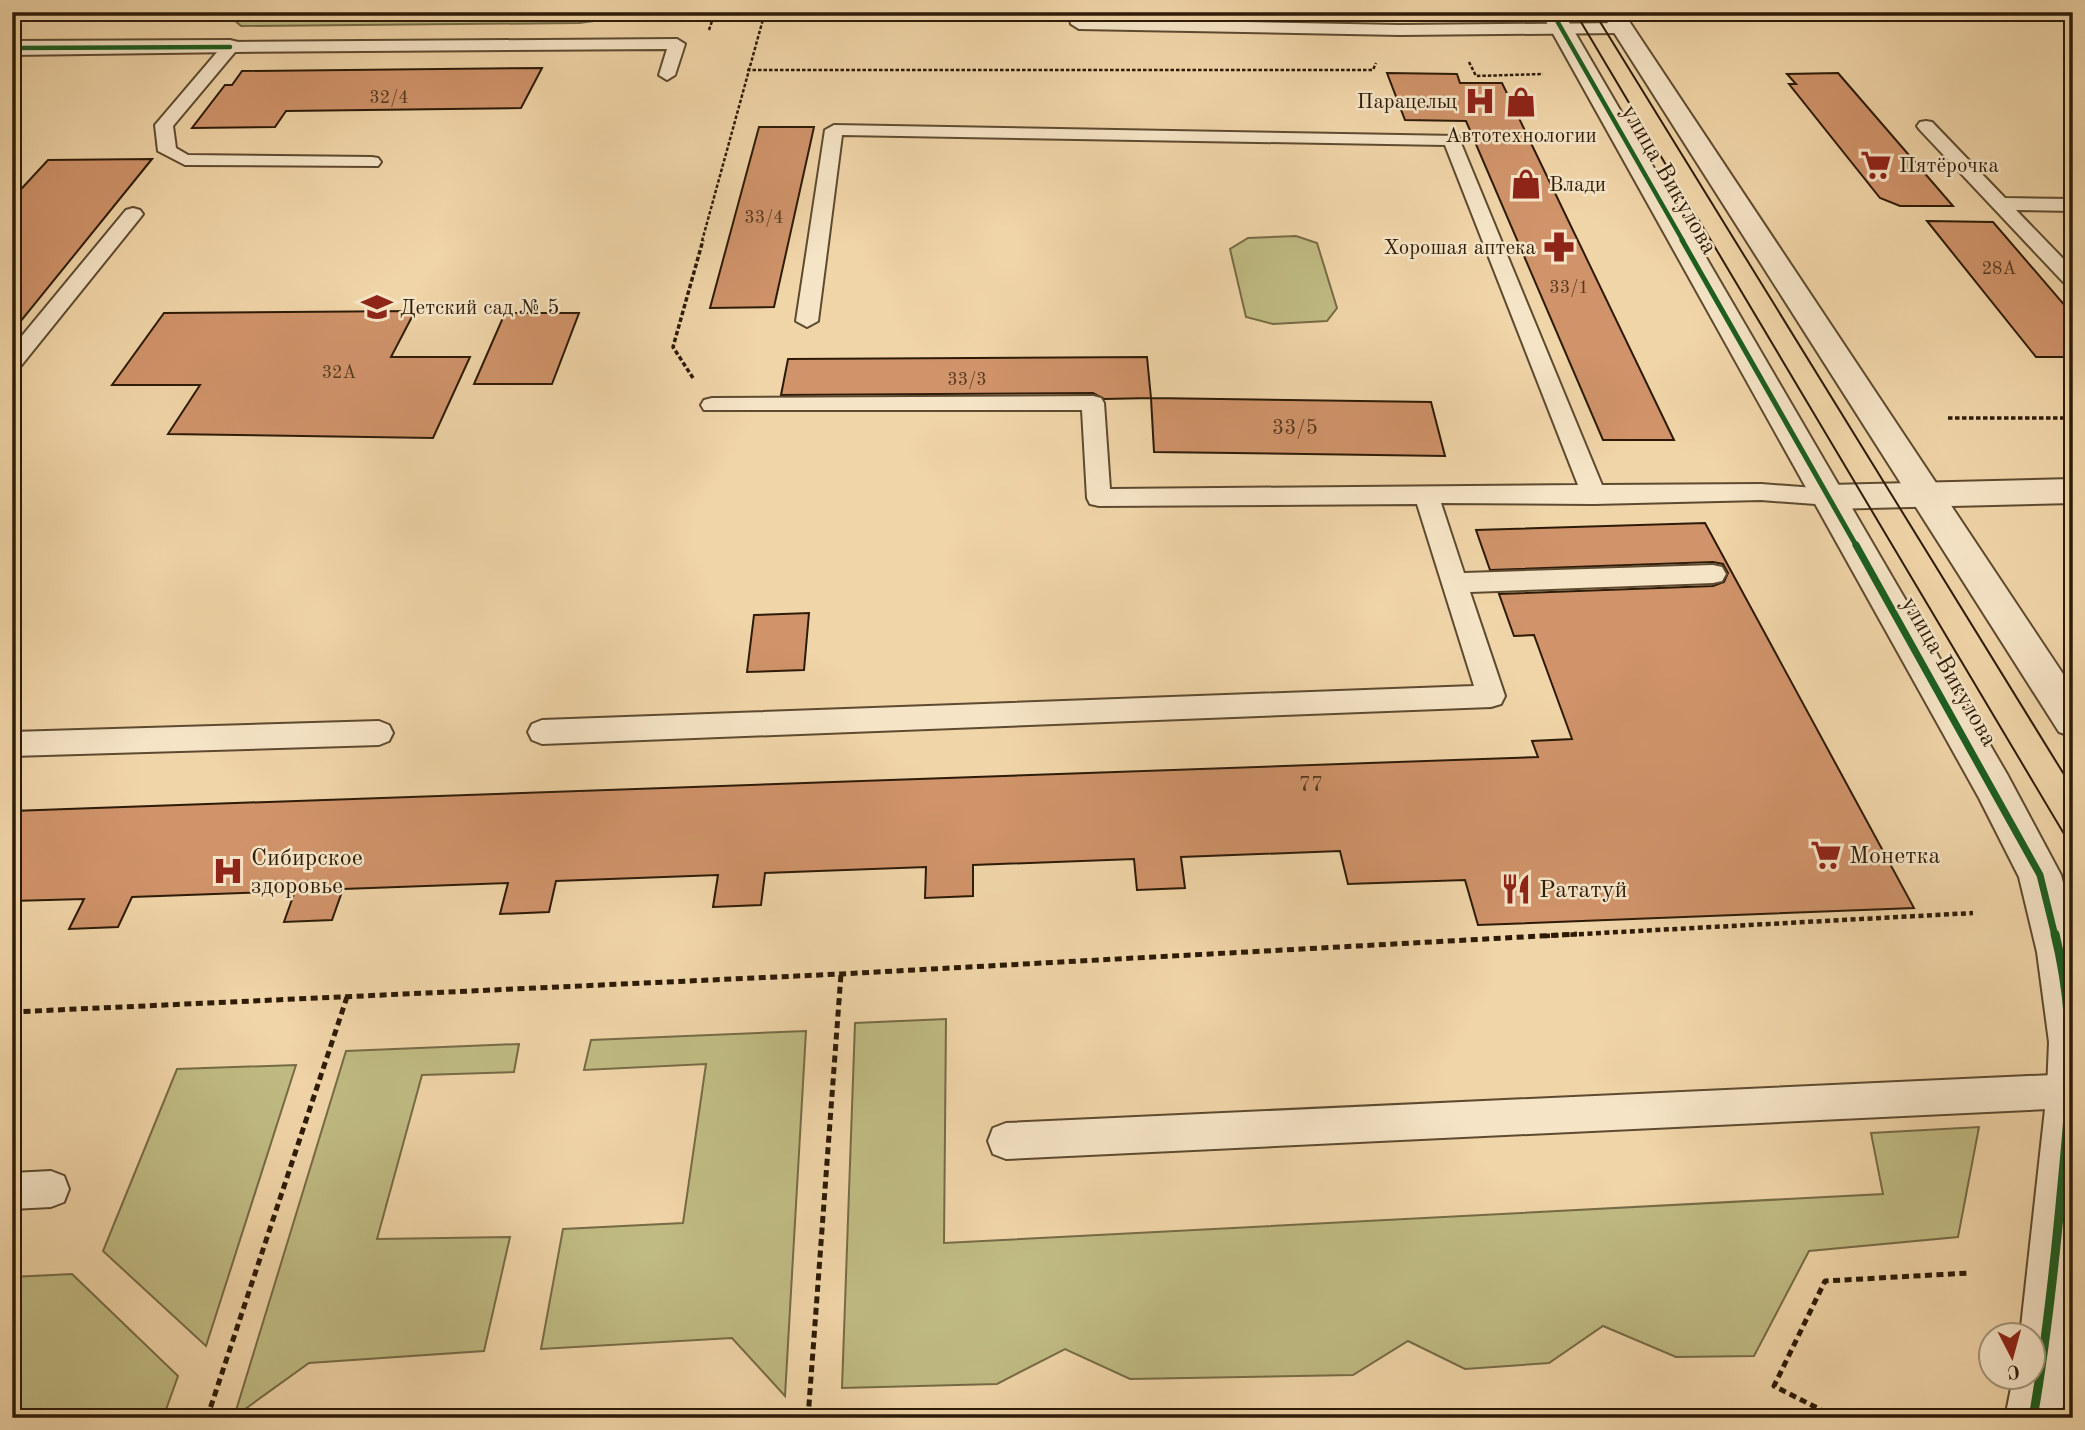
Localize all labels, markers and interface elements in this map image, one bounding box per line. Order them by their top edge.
hospital icon: Парацельц [1463,84,1497,118]
shop icon: Автотехнологии [1504,85,1538,119]
house number: 32/4 [369,89,409,107]
place label: Парацельц [1357,92,1457,113]
street label: улица Викулова [1616,101,1721,259]
place label: Автотехнологии [1445,126,1597,147]
supermarket icon: Пятёрочка [1859,148,1893,182]
place label: Пятёрочка [1899,156,1999,177]
shop icon: Влади [1509,167,1543,201]
place label: Влади [1549,175,1606,196]
house number: 33/4 [744,209,784,227]
pharmacy icon: Хорошая аптека [1542,230,1576,264]
place label: Хорошая аптека [1384,238,1536,259]
house number: 28А [1982,260,2017,278]
house number: 33/1 [1549,279,1589,297]
school or university icon: Детский сад № 5 [360,290,394,324]
place label: Детский сад № 5 [400,298,559,319]
house number: 32А [322,364,357,382]
house number: 33/3 [947,371,987,389]
house number: 33/5 [1272,418,1318,439]
street label: улица Викулова [1896,593,2001,751]
house number: 77 [1299,775,1323,796]
supermarket icon: Монетка [1809,838,1843,872]
place label: Монетка [1849,845,1941,869]
place label: Сибирское здоровье [251,847,363,899]
hospital icon: Сибирское здоровье [211,854,245,888]
restaurant icon: Рататуй [1499,872,1533,906]
place label: Рататуй [1539,879,1627,903]
north arrow [1976,1322,2046,1392]
text: С [2006,1360,2021,1381]

